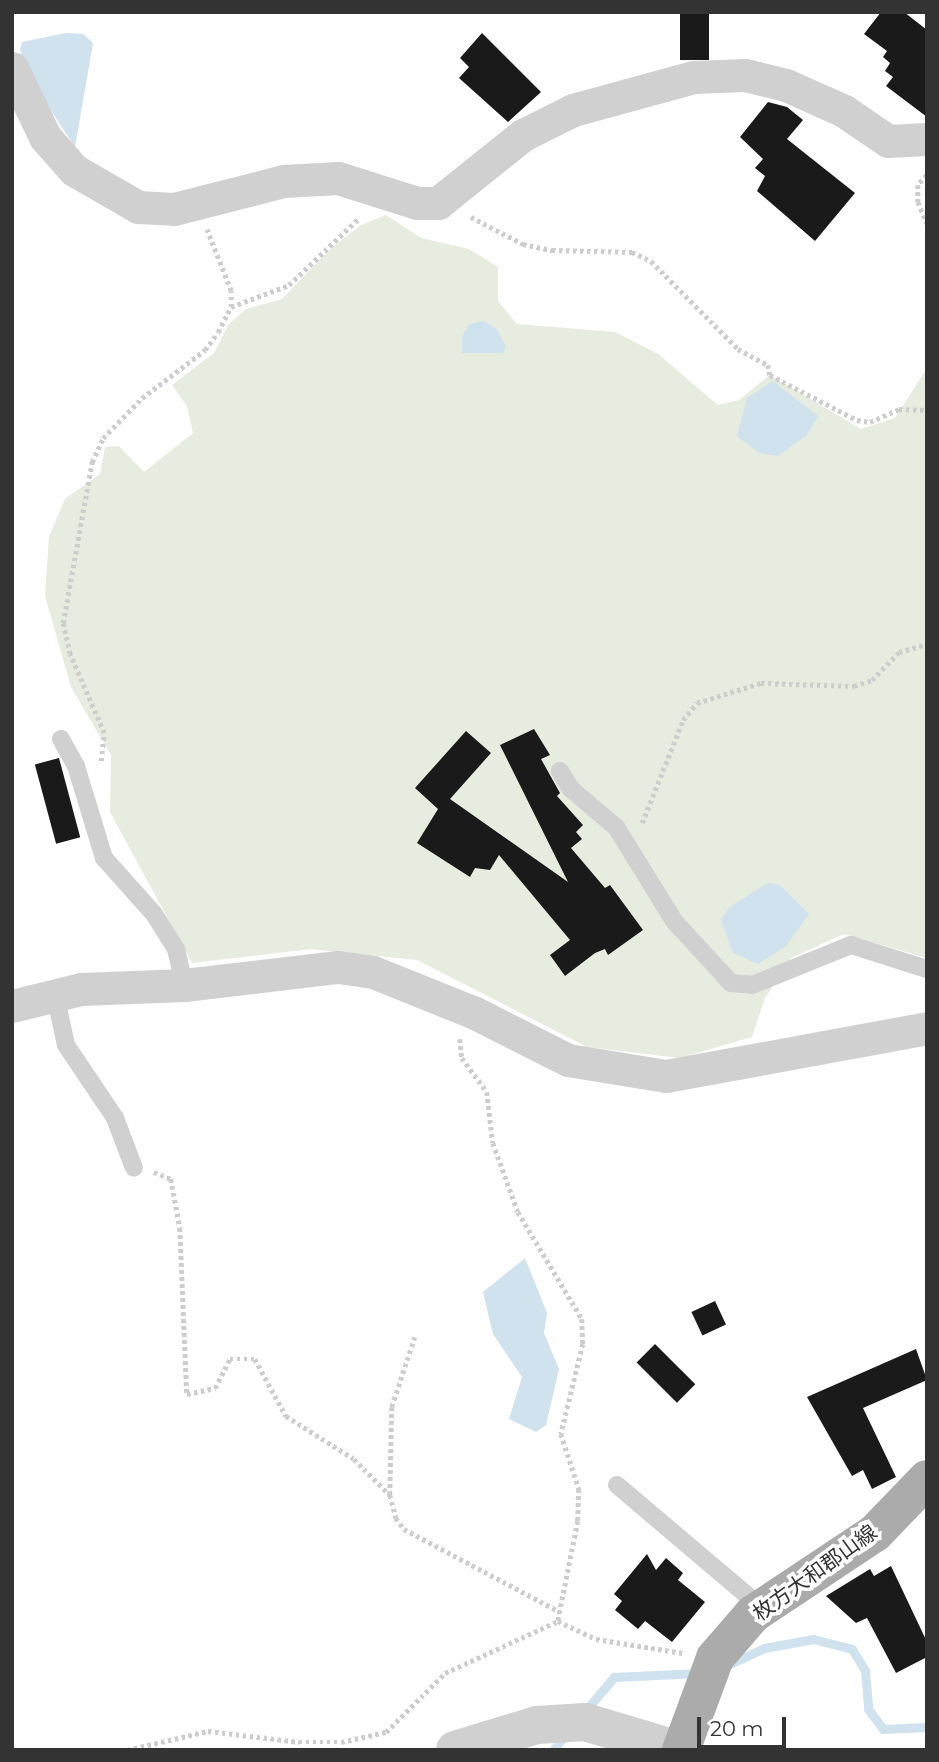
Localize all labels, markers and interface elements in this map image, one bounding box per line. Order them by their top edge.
street label: 枚方大和郡山線 [748,1520,882,1626]
scale bar [701,1702,790,1746]
text: 20 m [710,1716,764,1741]

